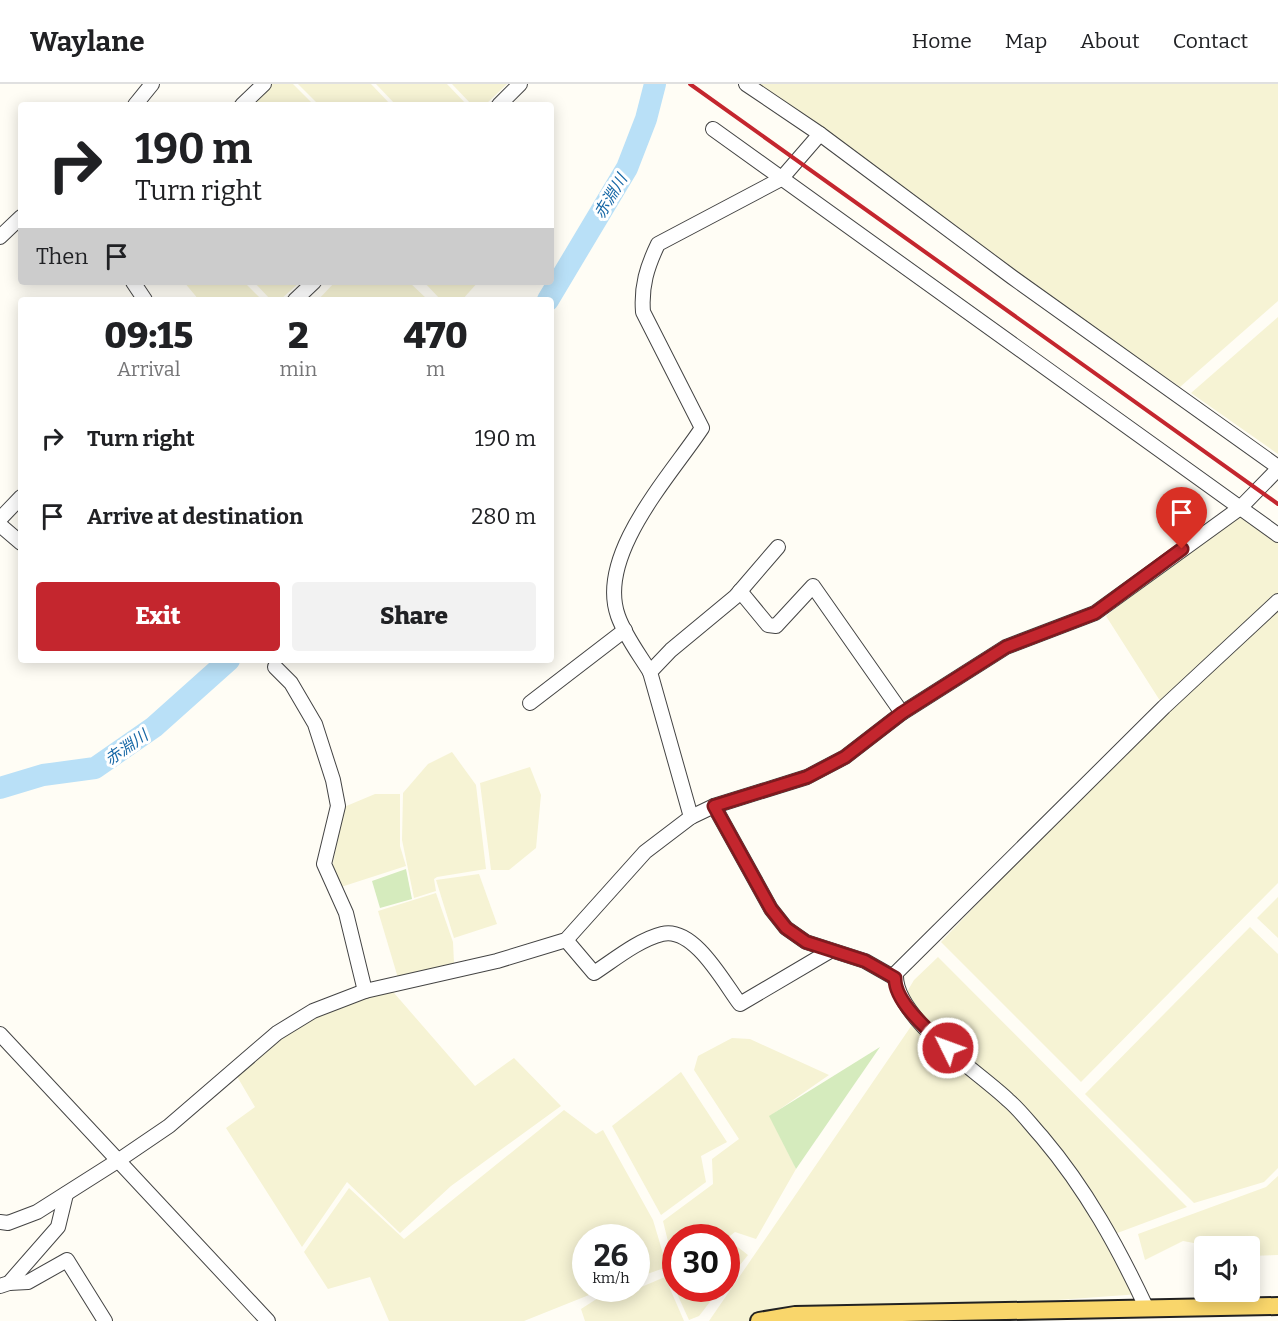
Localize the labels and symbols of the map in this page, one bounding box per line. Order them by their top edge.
water label: 赤淵川 [590,169,632,222]
pin [1156,487,1207,549]
water label: 赤淵川 [101,725,153,769]
position arrow [916,1016,980,1080]
speed limit sign: 30 [662,1224,740,1302]

